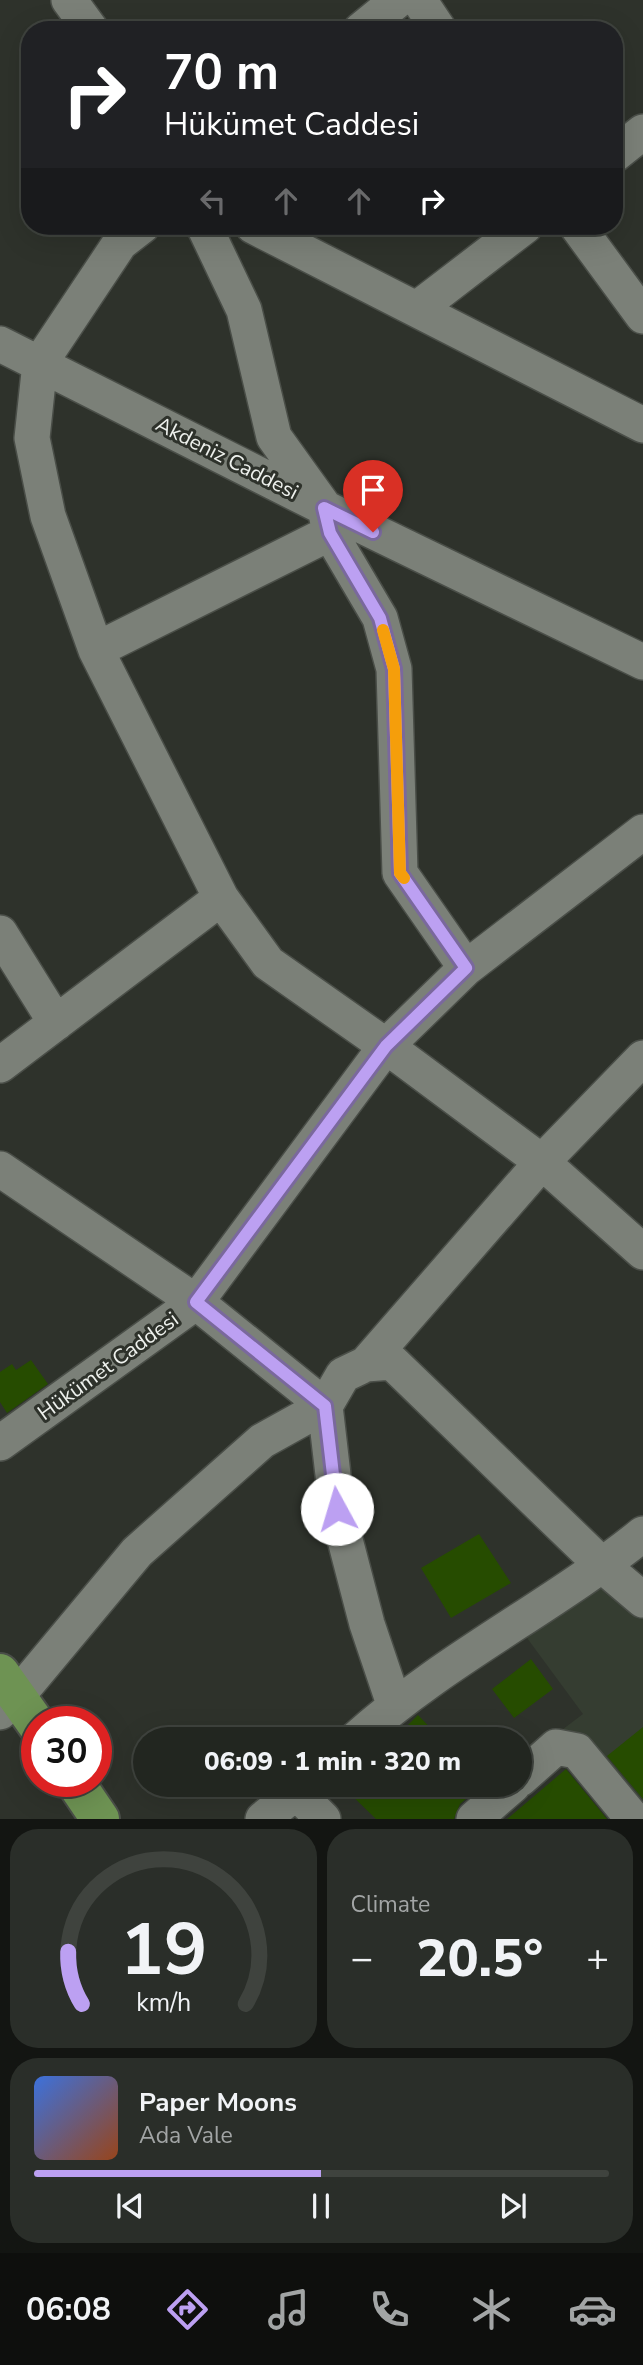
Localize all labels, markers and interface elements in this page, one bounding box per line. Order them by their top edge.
text: 70 m [164,39,279,106]
icon: right [49,49,140,140]
text: Hükümet Caddesi [164,103,419,146]
icon: left [194,182,232,220]
icon: ahead [267,182,305,220]
icon: ahead [340,182,378,220]
icon: right [413,182,451,220]
street label: Akdeniz Caddesi [151,410,303,506]
pin [343,460,403,532]
icon: arrive [354,471,392,509]
street label: Hükümet Caddesi [32,1305,184,1427]
position arrow [300,1472,374,1546]
speed limit sign: 30 [21,1706,112,1797]
text: 06:09 · 1 min · 320 m [204,1744,461,1779]
text: Climate [351,1889,430,1920]
text: 19 [120,1901,207,2001]
text: 20.5° [416,1923,543,1994]
text: − [351,1933,373,1984]
text: + [586,1933,609,1984]
text: km/h [136,1986,191,2020]
text: Paper Moons [139,2085,297,2120]
text: Ada Vale [139,2120,233,2151]
icon: previous [111,2187,149,2225]
icon: pause [302,2187,340,2225]
icon: next [494,2187,532,2225]
icon: directions [163,2285,212,2334]
icon: music [264,2285,313,2334]
icon: phone [365,2285,414,2334]
icon: climate [467,2285,516,2334]
icon: car [568,2285,617,2334]
text: 06:08 [26,2288,111,2331]

